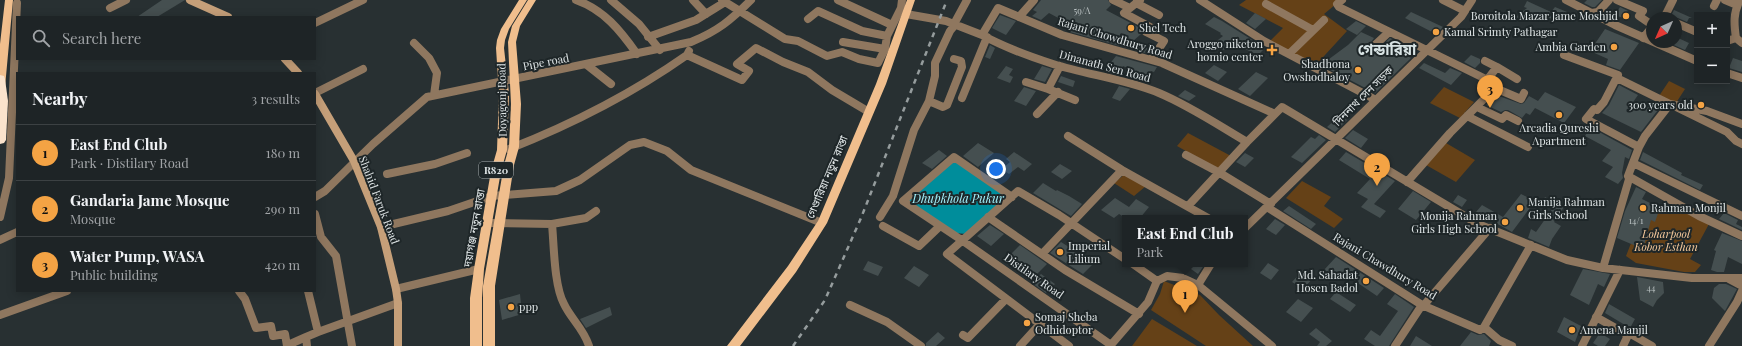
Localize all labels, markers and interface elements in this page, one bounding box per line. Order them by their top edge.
house number: 59/A [1073,4,1091,16]
place label: Boroitola Mazar Jame Moshjid [1471,8,1619,23]
marker: Boroitola Mazar Jame Moshjid [1621,11,1631,21]
north arrow [1646,12,1682,48]
map controls [1694,12,1730,84]
button: + [1694,12,1730,48]
street label: Rajani Chowdhury Road [1056,13,1175,62]
search box [16,16,316,60]
place label: Shel Tech [1139,20,1187,35]
marker: Shel Tech [1126,23,1136,33]
place label: Kamal Srimty Pathagar [1444,24,1557,39]
icon: search [30,27,52,49]
marker: Kamal Srimty Pathagar [1431,27,1441,37]
text: Search here [62,28,141,48]
place label: Aroggo niketon homio center [1187,36,1263,64]
district label: গেন্ডারিয়া [1358,39,1417,59]
place label: Ambia Garden [1534,39,1606,54]
marker: Ambia Garden [1609,42,1619,52]
marker: Aroggo niketon homio center [1266,44,1278,56]
street label: Dinanath Sen Road [1058,46,1153,85]
button: − [1694,48,1730,84]
street label: Pipe road [521,50,571,73]
place label: Shadhona Owshodhaloy [1283,56,1351,84]
street label: Doyagonj Road [493,62,510,137]
street label: দিননাথ সেন সড়ক [1329,62,1396,130]
marker: Shadhona Owshodhaloy [1353,65,1363,75]
pin: 3 [1477,75,1503,108]
text: Nearby [32,87,87,109]
text: 3 results [251,90,300,107]
place label: 300 years old [1628,97,1694,112]
marker: 300 years old [1696,100,1706,110]
marker: Arcadia Qureshi Apartment [1554,110,1564,120]
place label: Arcadia Qureshi Apartment [1518,120,1599,148]
street label: গেণ্ডারিয়া নতুন রাস্তা [802,132,851,221]
text: East End Club [70,134,167,154]
text: 1 [43,144,47,161]
text: 180 m [266,144,300,161]
pin: 2 [1364,153,1390,186]
text: Park · Distilary Road [70,154,189,171]
street label: Shahid Faruk Road [356,154,403,247]
your location [986,159,1006,179]
road number: R820 [479,162,513,178]
street label: দয়াগঞ্জ নতুন রাস্তা [459,187,488,269]
text: Gandaria Jame Mosque [70,190,230,210]
water label: Dhupkhola Pukur [911,190,1005,206]
place label: Manija Rahman Girls School [1528,194,1605,222]
text: 2 [42,200,48,217]
text: 290 m [265,200,300,217]
place label: Rahman Monjil [1651,200,1726,215]
marker: Manija Rahman Girls School [1515,203,1525,213]
marker: Rahman Monjil [1638,203,1648,213]
place label: Monija Rahman Girls High School [1411,208,1497,236]
text: Mosque [70,210,115,227]
house number: 14/1 [1629,214,1644,226]
popup [1122,215,1248,267]
marker: Monija Rahman Girls High School [1500,217,1510,227]
text: East End Club [1136,223,1234,243]
park label: Loharpool Kobor Esthan [1633,226,1698,254]
street label: Rajani Chawdhury Road [1331,229,1440,303]
place label: Imperial Lilium [1068,238,1110,266]
text: Park [1136,243,1163,260]
text: Water Pump, WASA [70,246,204,266]
marker: Imperial Lilium [1055,247,1065,257]
street label: Distilary Road [1001,249,1068,302]
text: 3 [42,256,48,273]
text: 420 m [265,256,300,273]
text: Public building [70,266,158,283]
place label: Md. Sahadat Hosen Badol [1296,267,1358,295]
marker: Md. Sahadat Hosen Badol [1361,276,1371,286]
pin: 1 [1172,280,1198,313]
house number: 44 [1647,281,1656,293]
place label: ppp [519,299,538,314]
marker: ppp [506,302,516,312]
place label: Somaj Sheba Odhidoptor [1035,309,1098,337]
marker: Somaj Sheba Odhidoptor [1022,318,1032,328]
place label: Amena Manjil [1579,322,1648,337]
marker: Amena Manjil [1567,325,1577,335]

